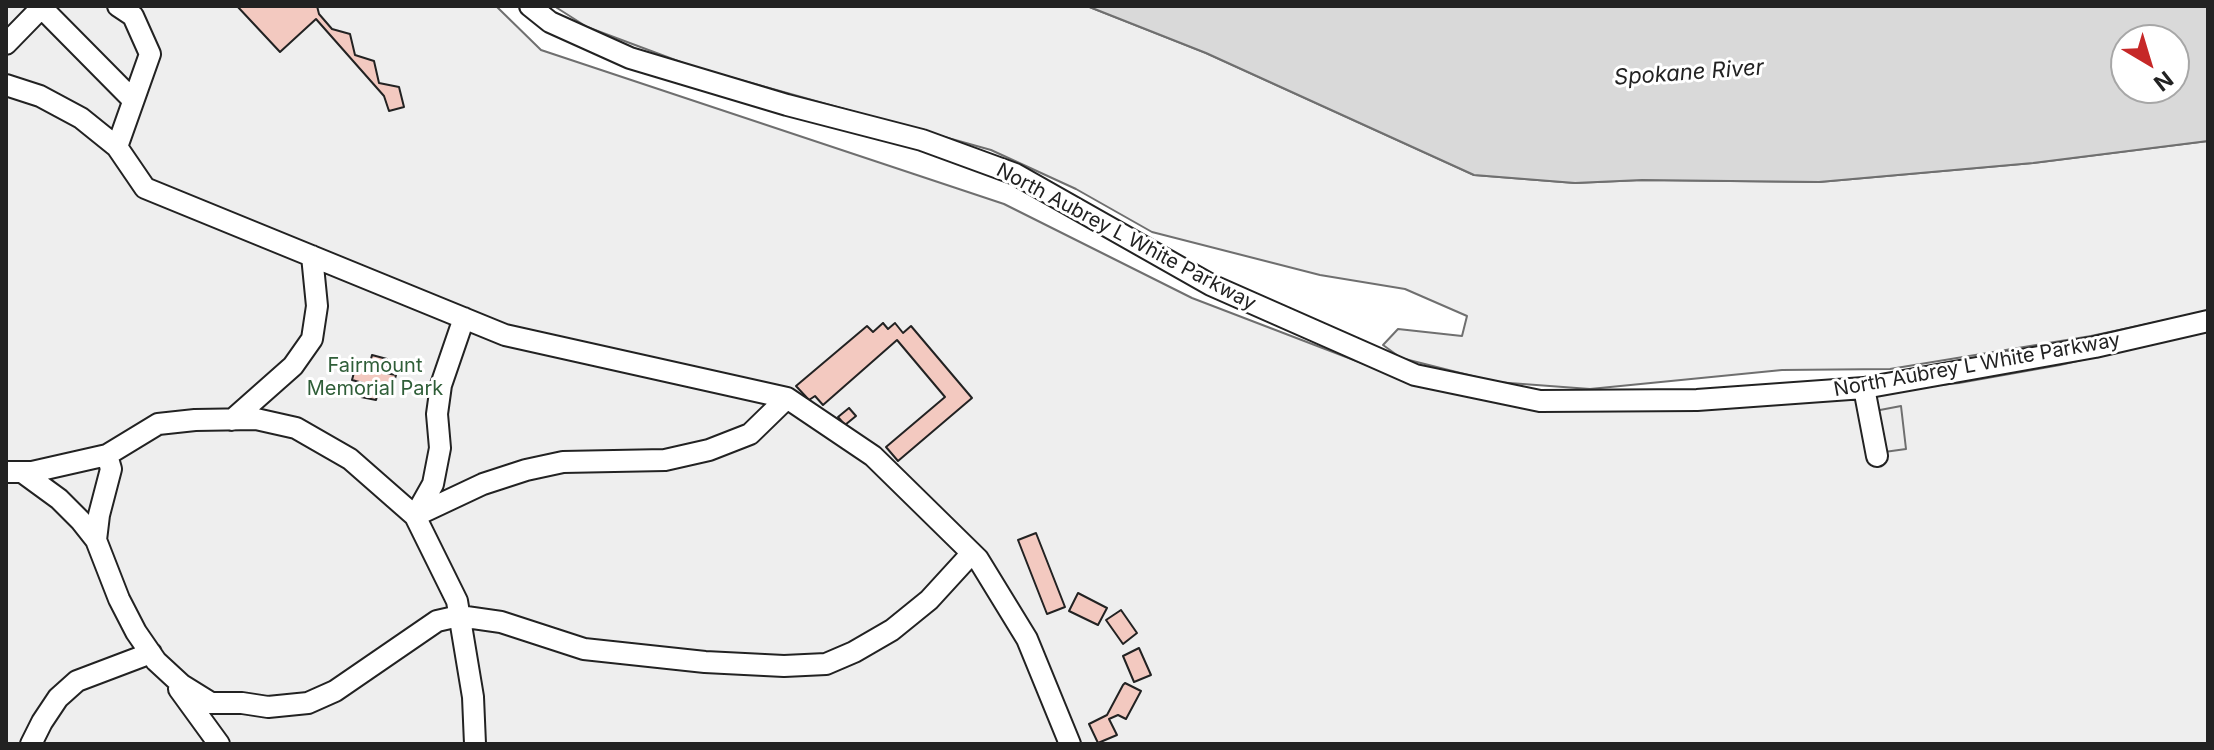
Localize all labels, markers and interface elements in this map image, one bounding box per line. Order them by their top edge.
north arrow [2110,24,2190,104]
water label: Spokane River [1613,55,1765,91]
text: N [2149,66,2178,97]
street label: North Aubrey L White Parkway [992,158,1260,316]
street label: North Aubrey L White Parkway [1832,328,2122,402]
park label: Fairmount Memorial Park [307,354,443,401]

